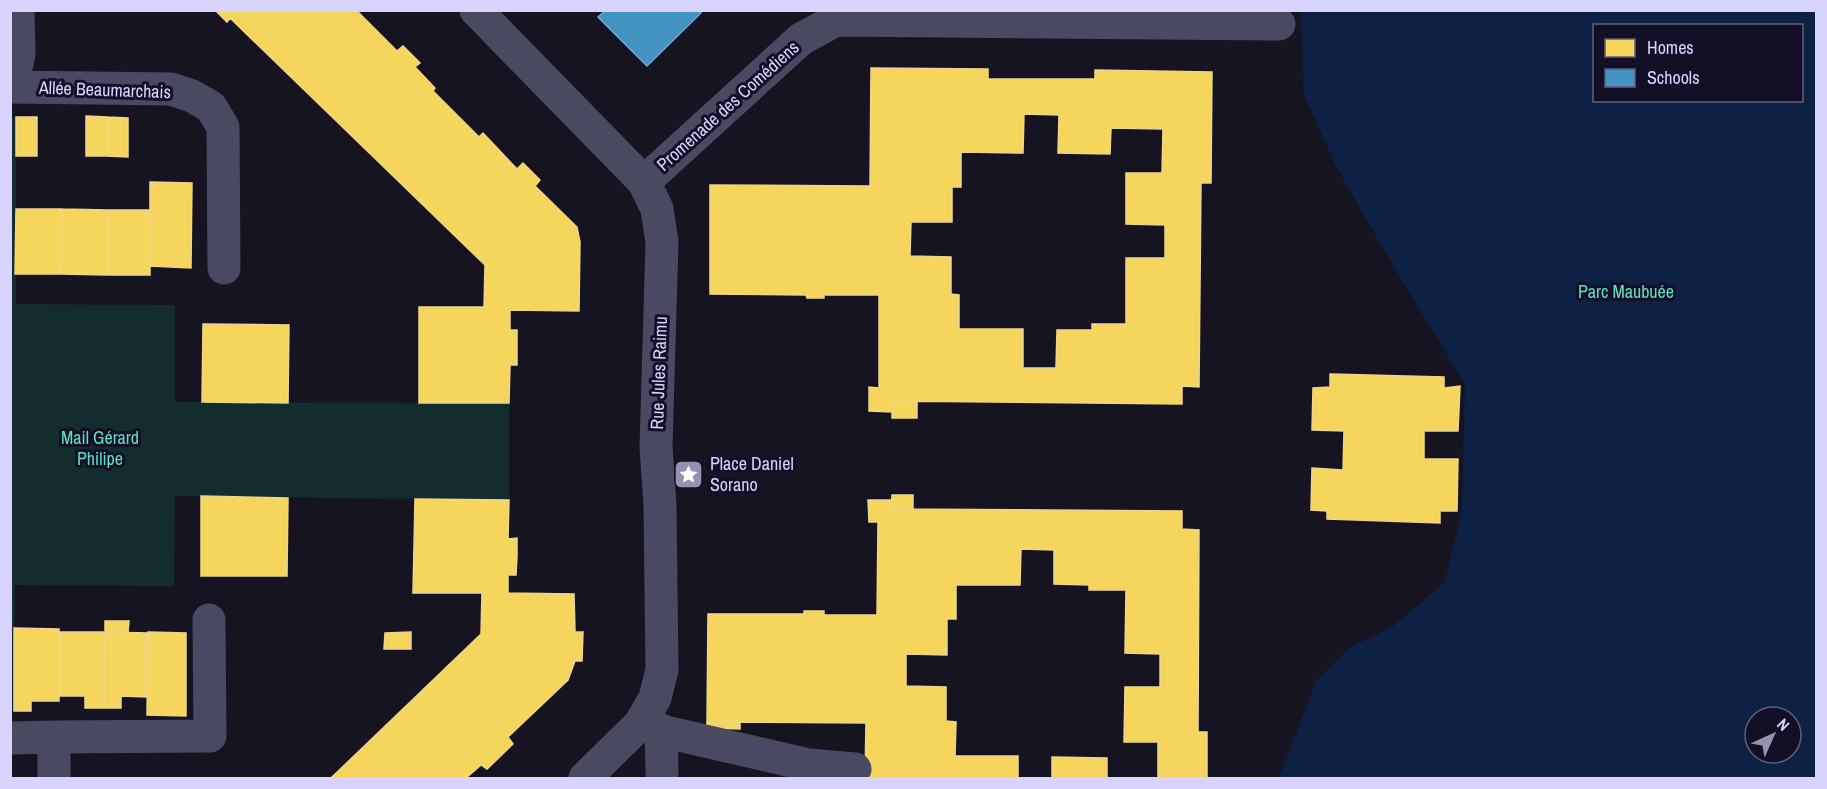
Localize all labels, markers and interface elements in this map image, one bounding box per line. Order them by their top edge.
legend [1593,24,1803,102]
street label: Promenade des Comédiens [651,35,804,176]
text: Homes [1647,35,1694,60]
text: Schools [1647,65,1700,90]
street label: Allée Beaumarchais [38,75,171,104]
park label: Parc Maubuée [1578,279,1674,304]
street label: Rue Jules Raimu [644,316,673,430]
park label: Mail Gérard Philipe [61,425,139,471]
place label: Place Daniel Sorano [710,451,794,497]
place icon: Place Daniel Sorano [673,458,705,490]
north arrow [1743,705,1803,765]
text: N [1772,713,1795,736]

